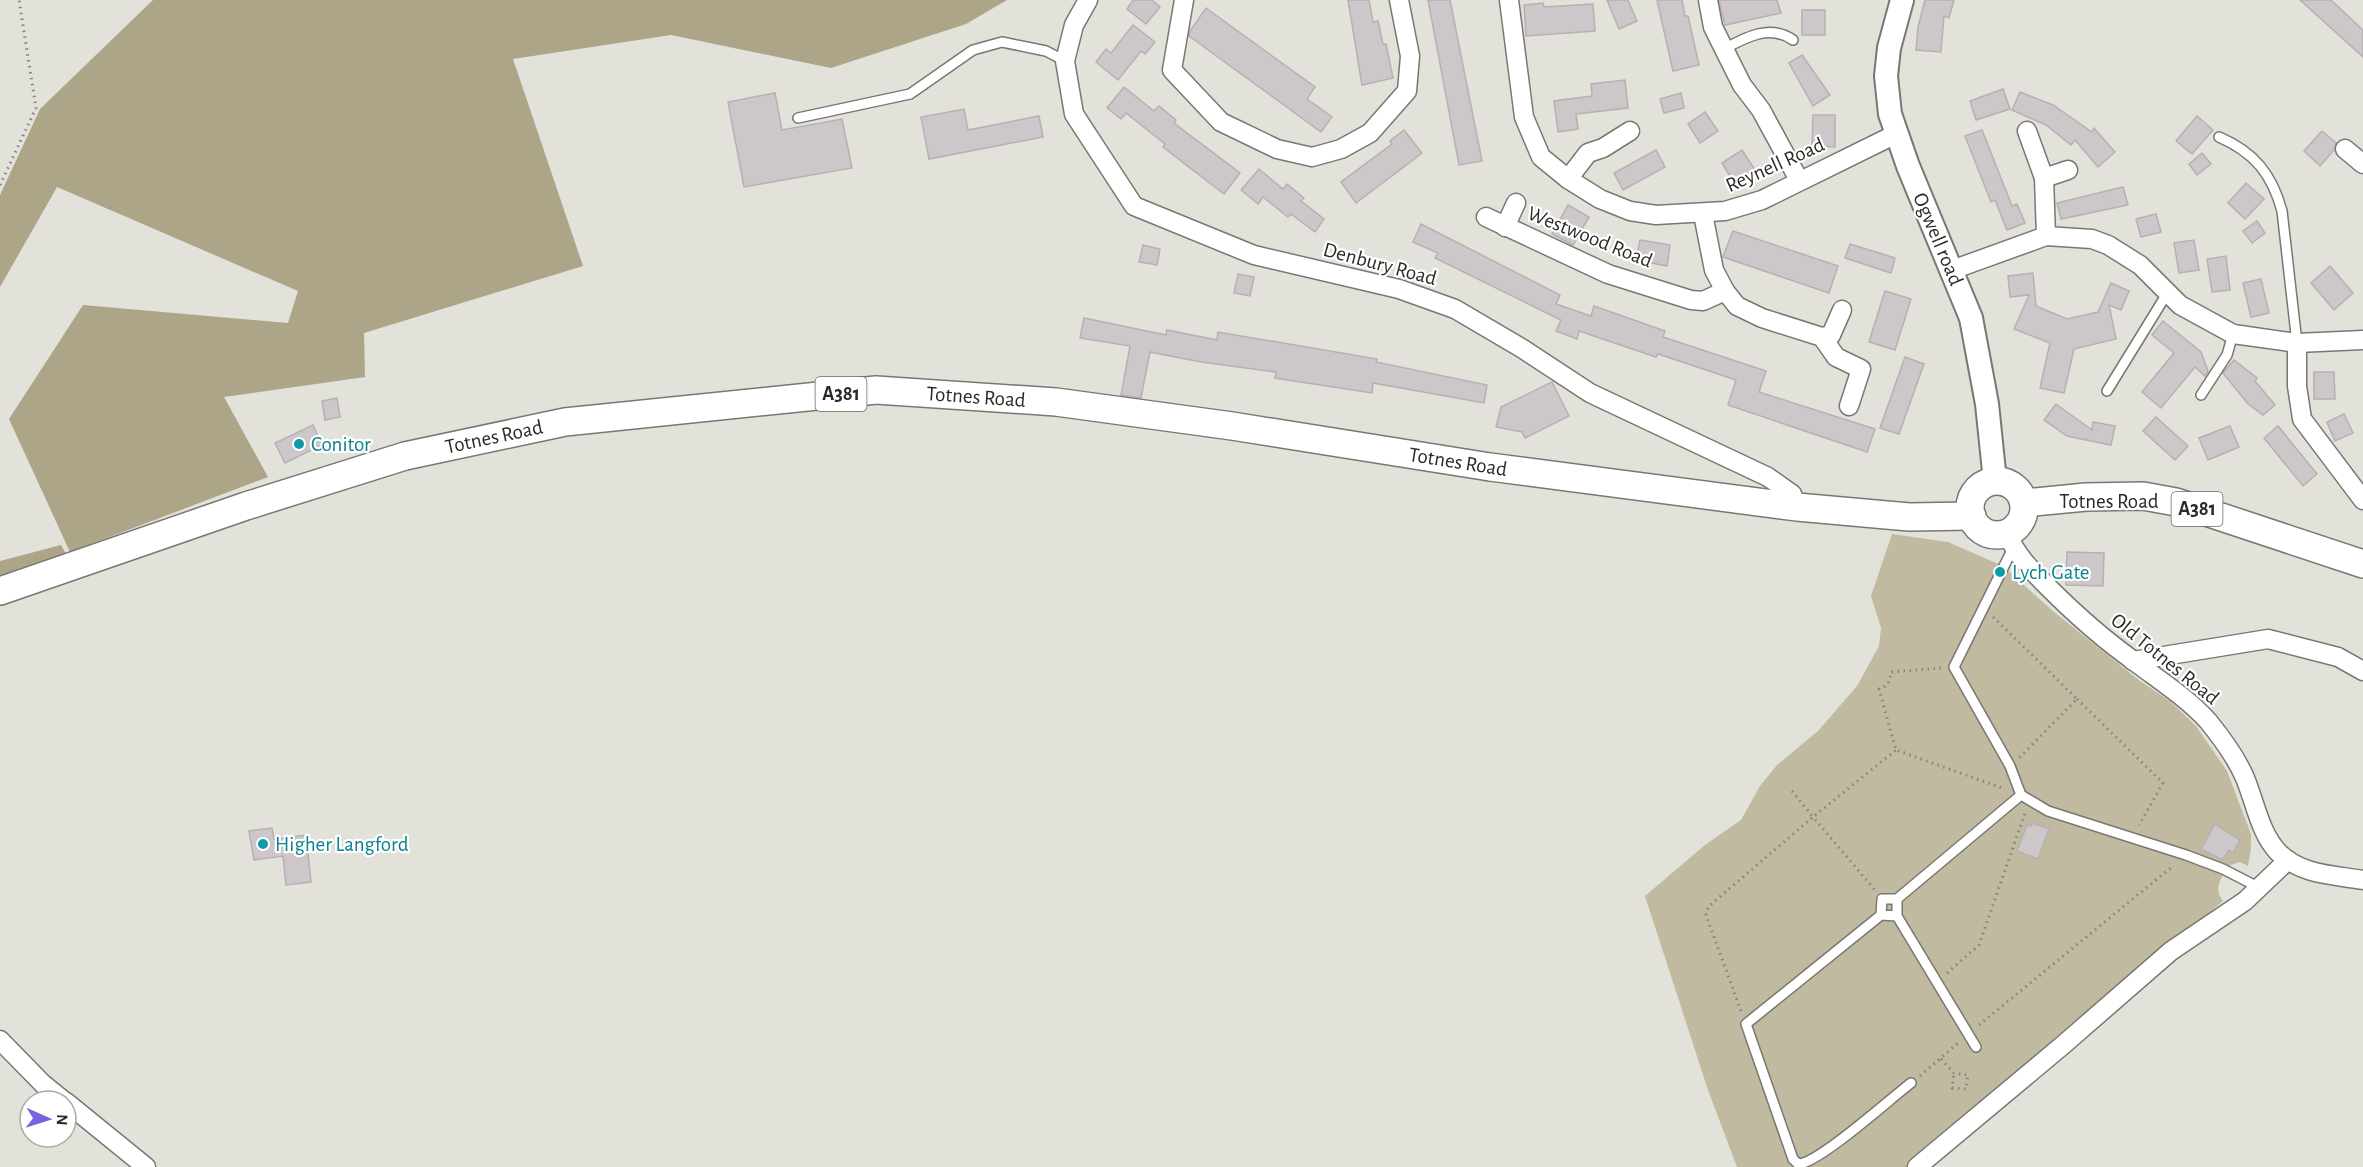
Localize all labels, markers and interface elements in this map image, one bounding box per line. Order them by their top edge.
street label: Reynell Road [1722,134,1828,196]
street label: Ogwell road [1909,190,1967,289]
street label: Westwood Road [1525,202,1656,272]
street label: Denbury Road [1321,239,1439,289]
road number: A381 [816,377,866,411]
street label: Totnes Road [926,383,1026,411]
street label: Totnes Road [443,416,545,458]
place label: Conitor [311,434,371,455]
marker: Conitor [292,437,306,451]
street label: Totnes Road [1407,444,1509,480]
street label: Totnes Road [2059,491,2159,512]
road number: A381 [2172,492,2222,526]
place label: Lych Gate [2012,562,2090,583]
marker: Lych Gate [1993,565,2007,579]
street label: Old Totnes Road [2107,609,2223,709]
place label: Higher Langford [275,834,409,855]
marker: Higher Langford [256,837,270,851]
north arrow [18,1089,78,1149]
text: N [54,1114,70,1126]

